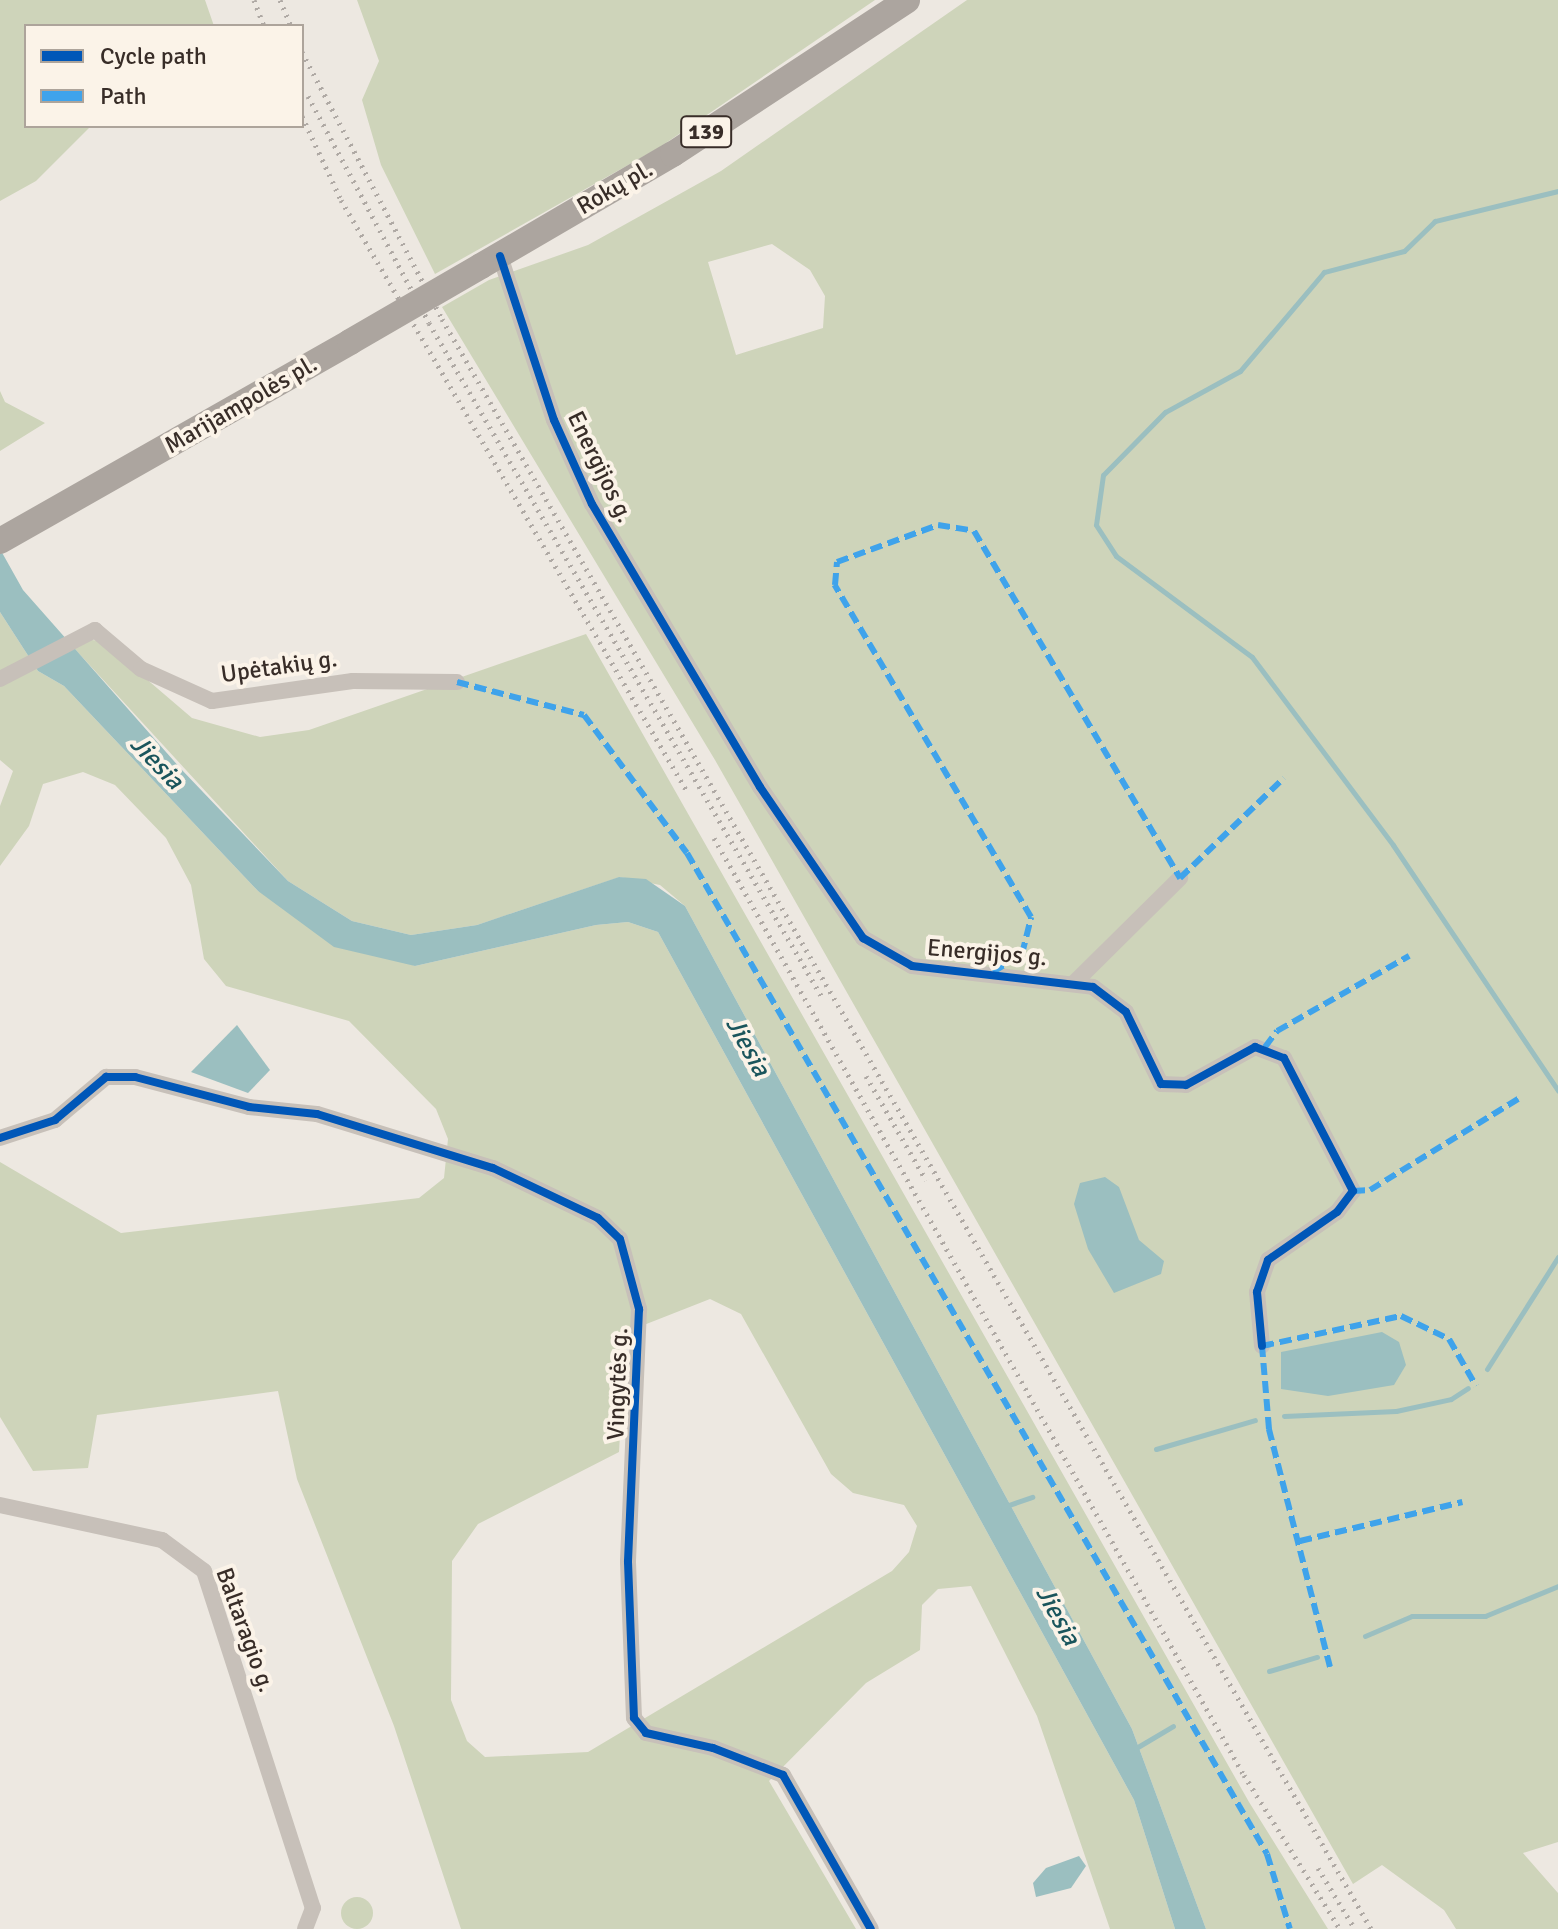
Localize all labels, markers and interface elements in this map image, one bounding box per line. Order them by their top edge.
legend [24,24,304,128]
text: Cycle path [100,41,207,71]
text: Path [100,81,146,111]
road number: 139 [680,114,732,150]
street label: Rokų pl. [572,155,658,221]
street label: Marijampolės pl. [160,350,322,460]
street label: Energijos g. [561,407,639,527]
street label: Upėtakių g. [219,645,339,689]
water label: Jiesia [123,729,189,797]
street label: Energijos g. [926,933,1048,973]
water label: Jiesia [718,1012,776,1082]
street label: Vingytės g. [602,1327,634,1441]
street label: Baltaragio g. [209,1564,281,1696]
water label: Jiesia [1028,1581,1086,1651]

